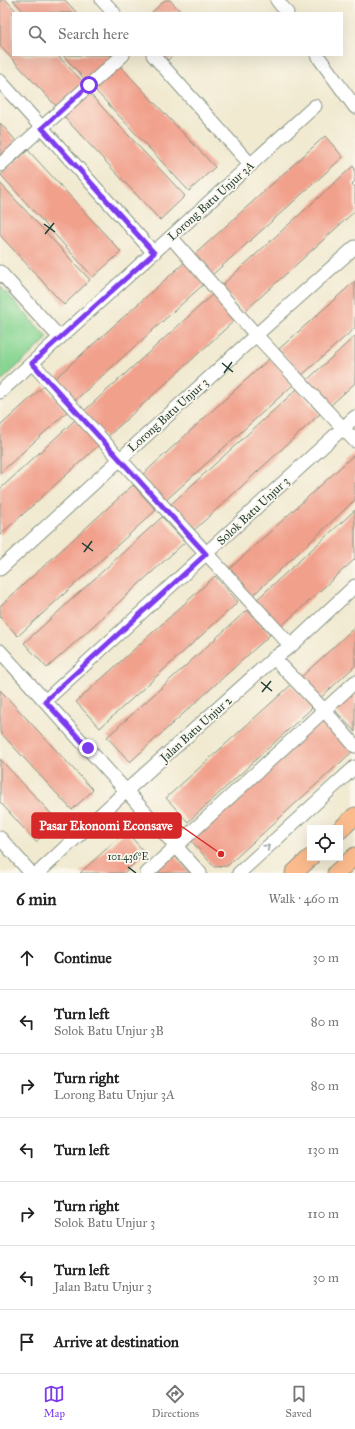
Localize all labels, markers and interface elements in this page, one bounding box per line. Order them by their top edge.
search box [12,12,343,56]
icon: search [26,23,48,45]
text: Search here [58,25,129,43]
route start [80,76,98,94]
street label: Lorong Batu Unjur 3A [165,159,258,244]
street label: Lorong Batu Unjur 3 [125,375,212,456]
street label: Solok Batu Unjur 3 [214,474,292,548]
street label: Jalan Batu Unjur 2 [156,693,235,767]
route end [79,739,97,757]
callout: Pasar Ekonomi Econsave [32,813,181,838]
text: Pasar Ekonomi Econsave [39,818,173,834]
map controls [307,825,343,861]
button: locate [307,825,343,861]
one-way arrow [263,844,270,851]
text: 101.436°E [107,851,149,863]
text: 6 min [16,889,57,910]
text: Walk · 460 m [269,891,339,907]
icon: ahead [16,947,38,969]
text: Continue [54,949,112,967]
text: 30 m [313,950,339,966]
text: Turn left [54,1005,110,1023]
icon: left [16,1011,38,1033]
text: 80 m [311,1014,339,1030]
text: Solok Batu Unjur 3B [54,1023,164,1039]
text: Turn right [54,1069,119,1087]
icon: right [16,1075,38,1097]
text: 80 m [311,1078,339,1094]
text: Lorong Batu Unjur 3A [54,1087,175,1103]
icon: left [16,1139,38,1161]
text: Turn left [54,1141,110,1159]
text: 130 m [307,1142,339,1158]
text: Turn right [54,1197,119,1215]
icon: right [16,1203,38,1225]
text: 110 m [307,1206,339,1222]
text: Solok Batu Unjur 3 [54,1215,155,1231]
text: Turn left [54,1261,110,1279]
icon: left [16,1267,38,1289]
text: 30 m [313,1270,339,1286]
text: Jalan Batu Unjur 3 [54,1279,152,1295]
icon: arrive [16,1331,38,1353]
text: Arrive at destination [54,1333,179,1351]
tab: Map [43,1383,65,1420]
tab: Directions [152,1383,199,1420]
tab: Saved [286,1383,312,1420]

